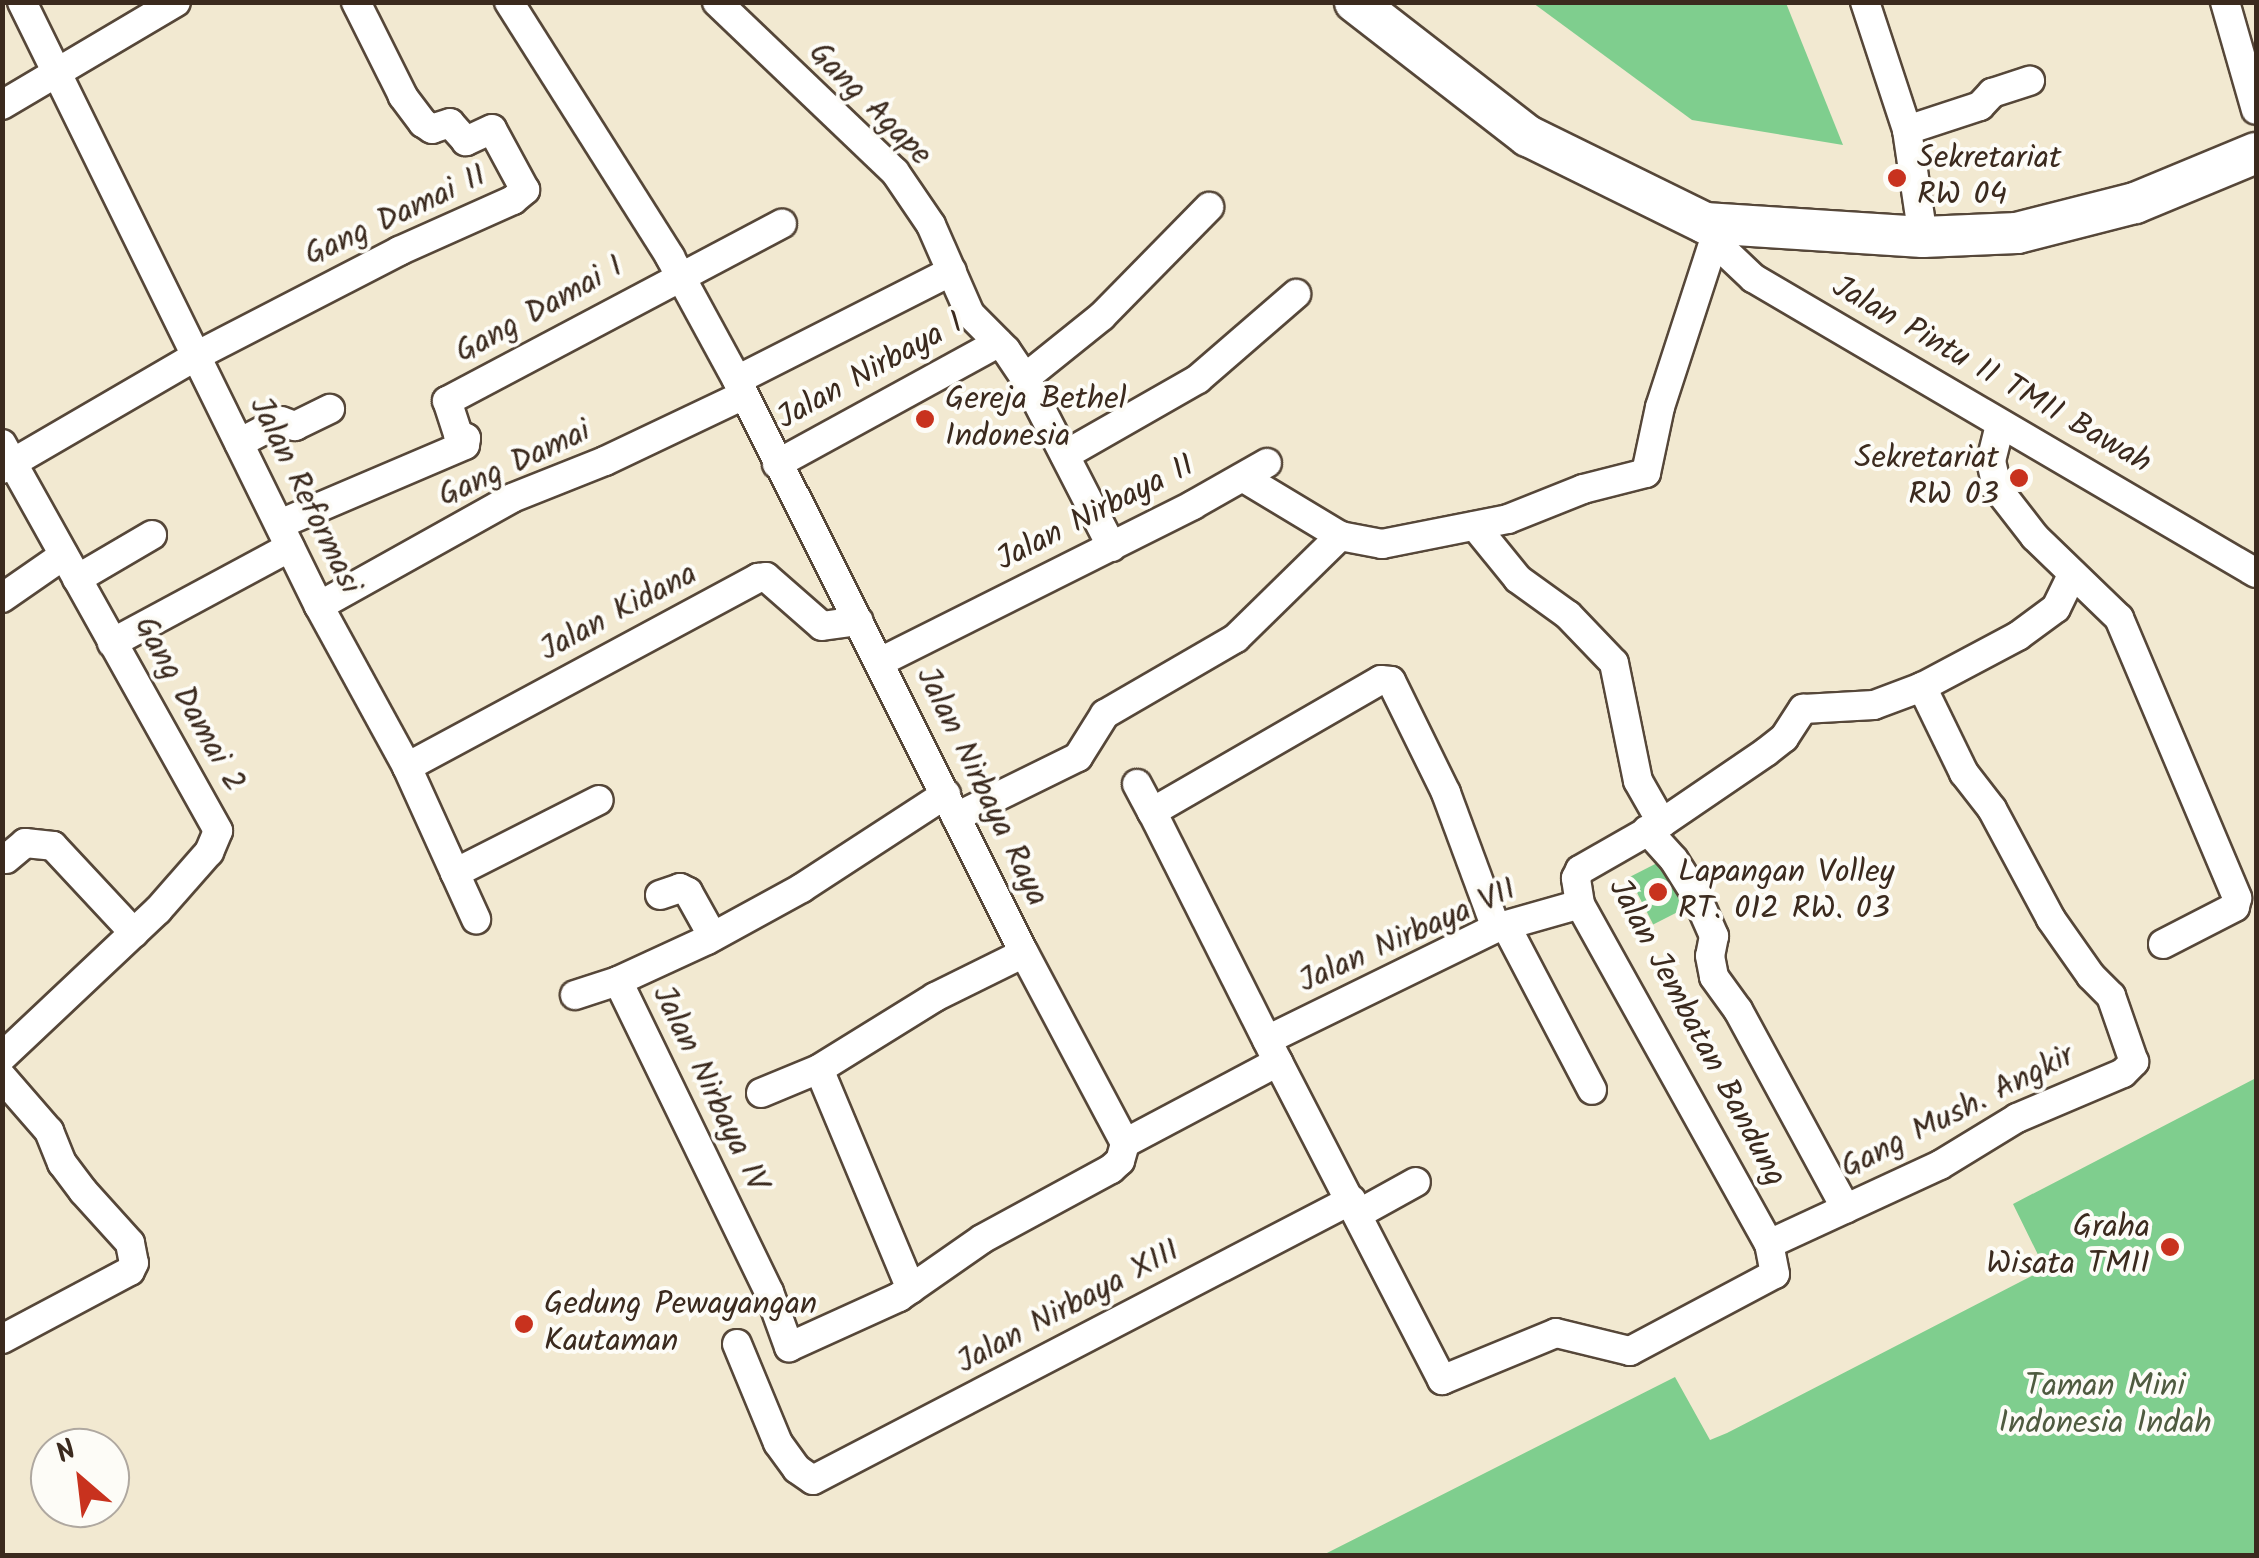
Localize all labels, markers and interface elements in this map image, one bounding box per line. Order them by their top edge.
street label: Gang Agape [799,35,939,175]
place label: Sekretariat RW 04 [1917,141,2061,216]
street label: Gang Damai II [299,158,493,276]
marker: Sekretariat RW 04 [1886,167,1908,189]
street label: Gang Damai I [449,249,631,373]
street label: Jalan Pintu II TMII Bawah [1825,269,2157,483]
street label: Jalan Nirbaya I [771,305,971,439]
place label: Gereja Bethel Indonesia [945,382,1126,457]
street label: Jalan Reformasi [240,391,368,601]
marker: Gereja Bethel Indonesia [914,408,936,430]
street label: Gang Damai [433,413,597,517]
place label: Sekretariat RW 03 [1855,441,1999,516]
street label: Jalan Nirbaya II [991,448,1201,580]
marker: Sekretariat RW 03 [2008,467,2030,489]
street label: Jalan Kidana [534,556,704,670]
street label: Gang Damai 2 [124,610,252,800]
street label: Jalan Nirbaya Raya [907,661,1055,913]
place label: Lapangan Volley RT. 012 RW. 03 [1678,855,1895,930]
street label: Jalan Nirbaya VII [1293,872,1523,1002]
street label: Jalan Jembatan Bandung [1599,873,1793,1193]
marker: Lapangan Volley RT. 012 RW. 03 [1647,881,1669,903]
street label: Jalan Nirbaya IV [643,980,775,1198]
street label: Gang Mush. Angkir [1835,1038,2081,1188]
place label: Graha Wisata TMII [1986,1210,2150,1285]
street label: Jalan Nirbaya XIII [951,1233,1187,1383]
marker: Graha Wisata TMII [2159,1236,2181,1258]
place label: Gedung Pewayangan Kautaman [544,1287,817,1362]
marker: Gedung Pewayangan Kautaman [513,1313,535,1335]
park label: Taman Mini Indonesia Indah [1998,1369,2212,1444]
north arrow [30,1428,130,1528]
text: N [48,1429,85,1477]

